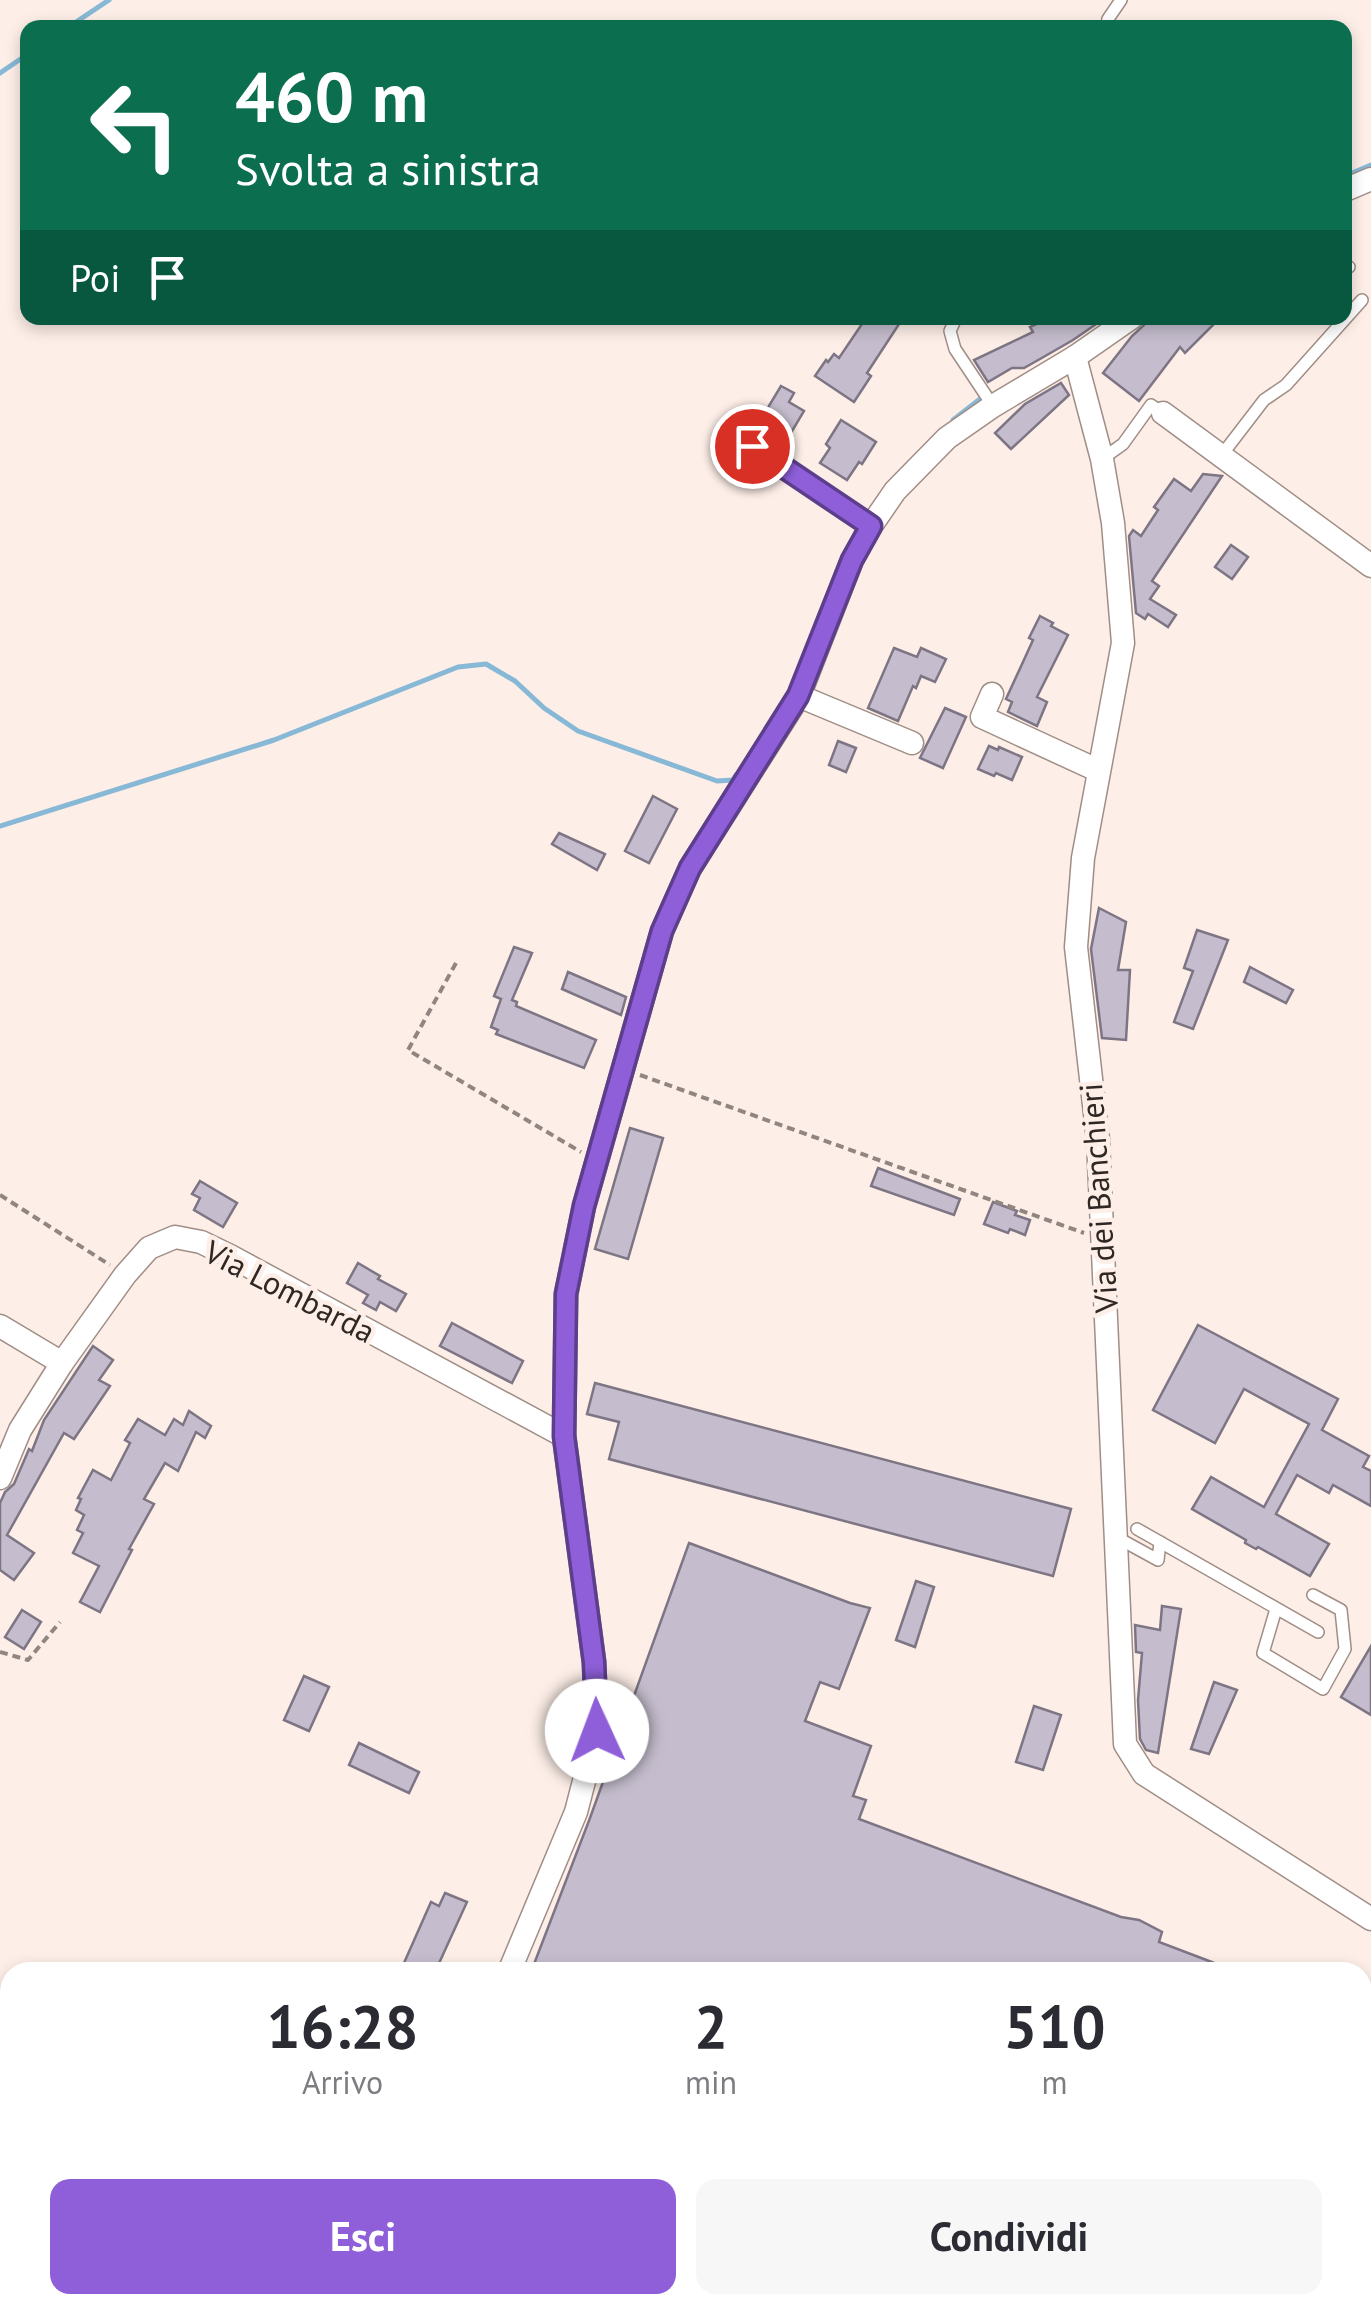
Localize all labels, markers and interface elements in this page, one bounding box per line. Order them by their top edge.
text: 460 m [235,51,428,141]
icon: left [70,60,200,190]
text: Svolta a sinistra [235,139,541,197]
icon: arrive [140,250,195,305]
text: Poi [70,253,120,302]
pin [710,404,795,489]
icon: arrive [725,419,780,474]
street label: Via dei Banchieri [1069,1082,1127,1315]
street label: Via Lombarda [197,1230,382,1352]
position arrow [545,1679,649,1783]
text: 16:28 [266,1987,419,2065]
text: 2 [694,1987,728,2065]
text: 510 [1004,1987,1106,2065]
text: Arrivo [302,2061,383,2103]
text: min [685,2061,737,2103]
text: m [1042,2061,1068,2103]
button: Esci [50,2179,676,2294]
button: Condividi [696,2179,1322,2294]

